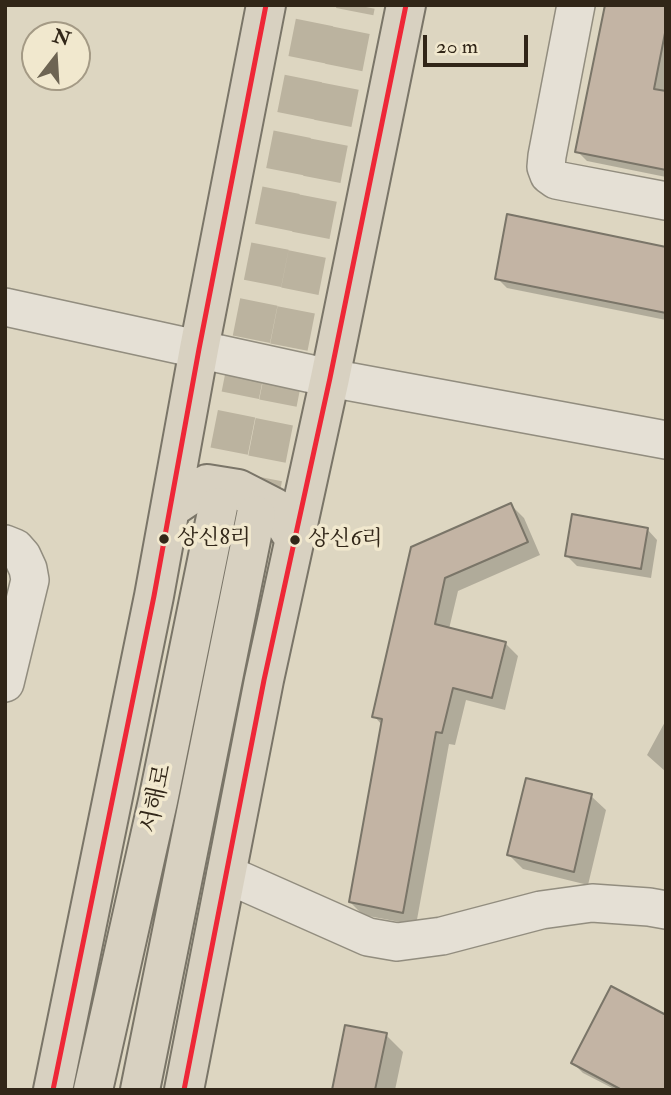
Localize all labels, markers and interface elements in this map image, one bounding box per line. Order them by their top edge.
north arrow [21,21,91,91]
scale bar [426,21,531,65]
text: N [50,24,73,52]
text: 20 m [436,33,478,60]
place label: 상신8리 [177,526,251,552]
place label: 상신6리 [308,527,383,553]
marker: 상신8리 [157,532,171,546]
marker: 상신6리 [288,533,302,547]
street label: 서해로 [137,762,179,836]

